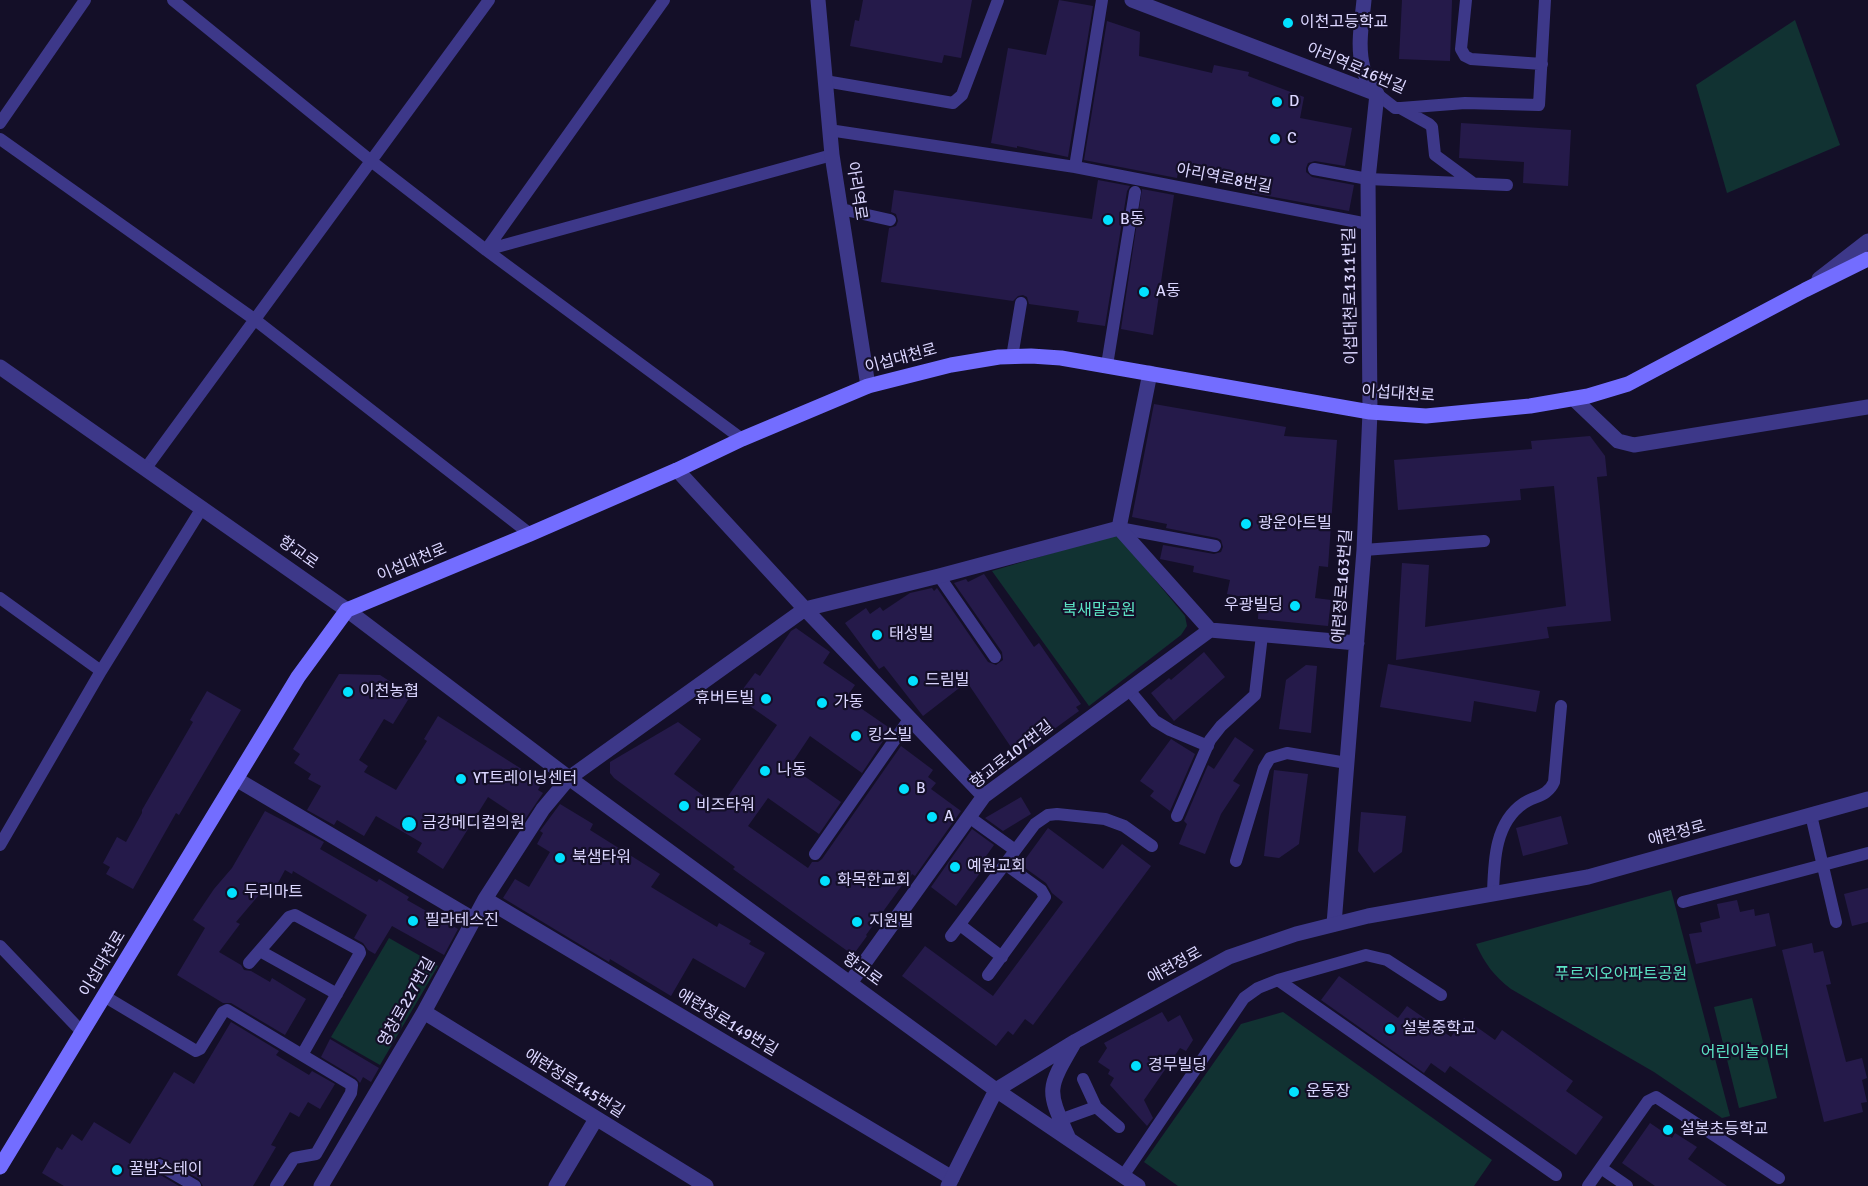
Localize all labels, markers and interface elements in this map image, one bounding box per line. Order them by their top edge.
place label: 이천고등학교 [1300,13,1388,33]
marker: 이천고등학교 [1281,16,1295,30]
street label: 아리역로16번길 [1304,40,1408,98]
place label: D [1289,92,1299,112]
marker: D [1270,95,1284,109]
place label: C [1287,129,1297,149]
marker: C [1268,132,1282,146]
street label: 아리역로 [842,160,870,222]
street label: 아리역로8번길 [1175,160,1273,198]
place label: B동 [1120,210,1144,230]
marker: B동 [1101,213,1115,227]
street label: 이섭대천로1311번길 [1340,227,1362,365]
place label: A동 [1156,282,1181,302]
marker: A동 [1137,285,1151,299]
street label: 이섭대천로 [863,340,939,378]
street label: 이섭대천로 [1361,382,1435,406]
place label: 광운아트빌 [1258,514,1332,534]
marker: 광운아트빌 [1239,517,1253,531]
street label: 애련정로163번길 [1329,528,1357,644]
street label: 향교로 [274,532,322,574]
street label: 이섭대천로 [374,540,450,586]
place label: 우광빌딩 [1224,596,1283,616]
marker: 우광빌딩 [1288,599,1302,613]
park label: 북새말공원 [1062,601,1136,621]
place label: 태성빌 [889,625,933,645]
marker: 태성빌 [870,628,884,642]
place label: 드림빌 [925,671,969,691]
marker: 드림빌 [906,674,920,688]
place label: 이천농협 [360,682,419,702]
marker: 이천농협 [341,685,355,699]
place label: 휴버트빌 [695,689,754,709]
marker: 휴버트빌 [759,692,773,706]
place label: 가동 [834,693,863,713]
marker: 가동 [815,696,829,710]
street label: 향교로107번길 [967,717,1057,793]
place label: 킹스빌 [868,726,912,746]
marker: 킹스빌 [849,729,863,743]
place label: 나동 [777,761,806,781]
marker: 나동 [758,764,772,778]
place label: YT트레이닝센터 [473,769,577,789]
marker: YT트레이닝센터 [454,772,468,786]
place label: B [916,779,926,799]
marker: B [897,782,911,796]
place label: 비즈타워 [696,796,755,816]
marker: 비즈타워 [677,799,691,813]
place label: A [944,807,954,827]
marker: A [925,810,939,824]
place label: 금강메디컬의원 [422,814,525,834]
marker: 금강메디컬의원 [400,815,418,833]
street label: 애련정로 [1646,817,1708,851]
place label: 북샘타워 [572,848,631,868]
marker: 북샘타워 [553,851,567,865]
place label: 예원교회 [967,857,1026,877]
marker: 예원교회 [948,860,962,874]
place label: 화목한교회 [837,871,911,891]
marker: 화목한교회 [818,874,832,888]
place label: 두리마트 [244,883,303,903]
marker: 두리마트 [225,886,239,900]
place label: 필라테스진 [425,911,499,931]
place label: 지원빌 [869,912,913,932]
marker: 필라테스진 [406,914,420,928]
marker: 지원빌 [850,915,864,929]
street label: 이섭대천로 [76,928,130,1000]
street label: 애련정로 [1145,943,1205,989]
street label: 향교로 [838,949,886,991]
street label: 영창로227번길 [374,954,440,1050]
park label: 푸르지오아파트공원 [1555,965,1687,985]
street label: 애련정로149번길 [673,985,781,1061]
place label: 설봉중학교 [1402,1019,1476,1039]
marker: 설봉중학교 [1383,1022,1397,1036]
park label: 어린이놀이터 [1701,1043,1789,1063]
street label: 애련정로145번길 [520,1046,628,1122]
place label: 경무빌딩 [1148,1056,1207,1076]
marker: 경무빌딩 [1129,1059,1143,1073]
place label: 운동장 [1306,1082,1350,1102]
marker: 운동장 [1287,1085,1301,1099]
place label: 설봉초등학교 [1680,1120,1768,1140]
marker: 설봉초등학교 [1661,1123,1675,1137]
place label: 꿀밤스테이 [129,1160,203,1180]
marker: 꿀밤스테이 [110,1163,124,1177]

